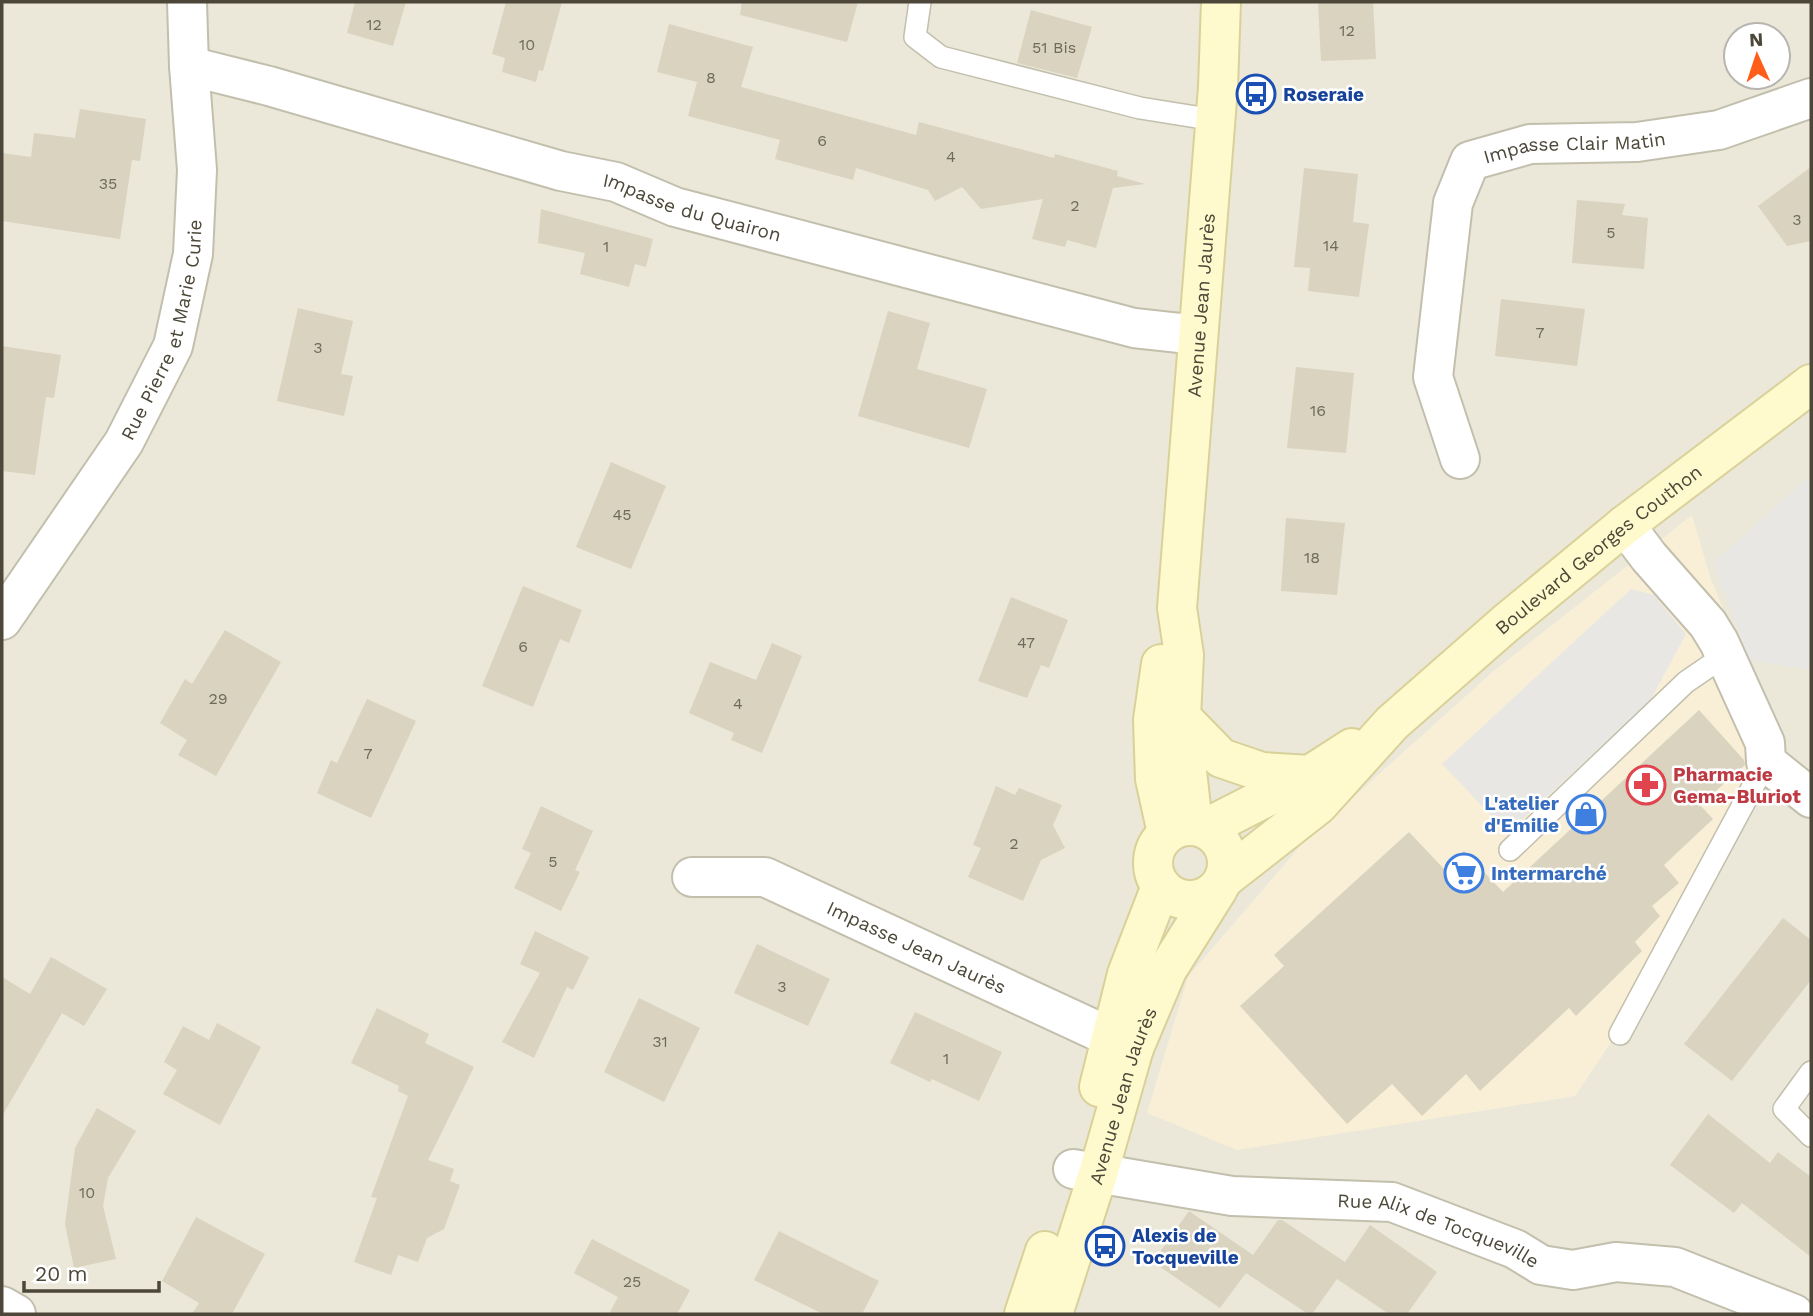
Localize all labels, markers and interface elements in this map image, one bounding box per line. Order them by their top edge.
house number: 12 [366,15,382,34]
house number: 12 [1339,21,1355,40]
north arrow [1722,21,1792,91]
text: N [1748,28,1764,51]
house number: 10 [519,35,535,54]
house number: 51 Bis [1032,38,1076,57]
house number: 8 [706,68,716,87]
bus stop icon: Roseraie [1235,73,1277,115]
place label: Roseraie [1283,83,1364,106]
street label: Impasse Clair Matin [1481,127,1667,169]
house number: 6 [817,131,827,150]
house number: 4 [946,147,956,166]
street label: Impasse du Quairon [601,169,784,246]
house number: 35 [99,174,117,193]
house number: 2 [1070,196,1080,215]
house number: 3 [1792,210,1802,229]
street label: Avenue Jean Jaurès [1183,212,1220,398]
street label: Rue Pierre et Marie Curie [116,219,207,444]
house number: 5 [1606,223,1616,242]
house number: 14 [1323,236,1339,255]
house number: 1 [603,237,609,256]
house number: 7 [1536,323,1545,342]
house number: 3 [313,338,323,357]
house number: 16 [1310,401,1326,420]
street label: Boulevard Georges Couthon [1490,460,1706,639]
house number: 45 [612,505,632,524]
house number: 18 [1304,548,1320,567]
house number: 47 [1017,633,1035,652]
house number: 6 [518,637,528,656]
house number: 29 [208,689,228,708]
house number: 4 [733,694,743,713]
house number: 7 [364,744,373,763]
place label: Pharmacie Gema-Bluriot [1673,763,1801,808]
pharmacy icon: Pharmacie Gema-Bluriot [1625,764,1667,806]
place label: L'atelier d'Emilie [1484,792,1560,837]
shop icon: L'atelier d'Emilie [1565,793,1607,835]
house number: 2 [1009,834,1019,853]
house number: 5 [548,852,558,871]
supermarket icon: Intermarché [1443,852,1485,894]
place label: Intermarché [1491,862,1607,885]
street label: Impasse Jean Jaurès [823,896,1010,999]
house number: 3 [777,977,787,996]
street label: Avenue Jean Jaurès [1084,1004,1162,1188]
house number: 31 [652,1032,668,1051]
house number: 1 [943,1049,949,1068]
house number: 10 [79,1183,95,1202]
street label: Rue Alix de Tocqueville [1337,1189,1543,1273]
place label: Alexis de Tocqueville [1132,1224,1239,1269]
bus stop icon: Alexis de Tocqueville [1084,1225,1126,1267]
scale bar [24,1250,159,1294]
text: 20 m [35,1261,87,1286]
house number: 25 [623,1272,641,1291]

